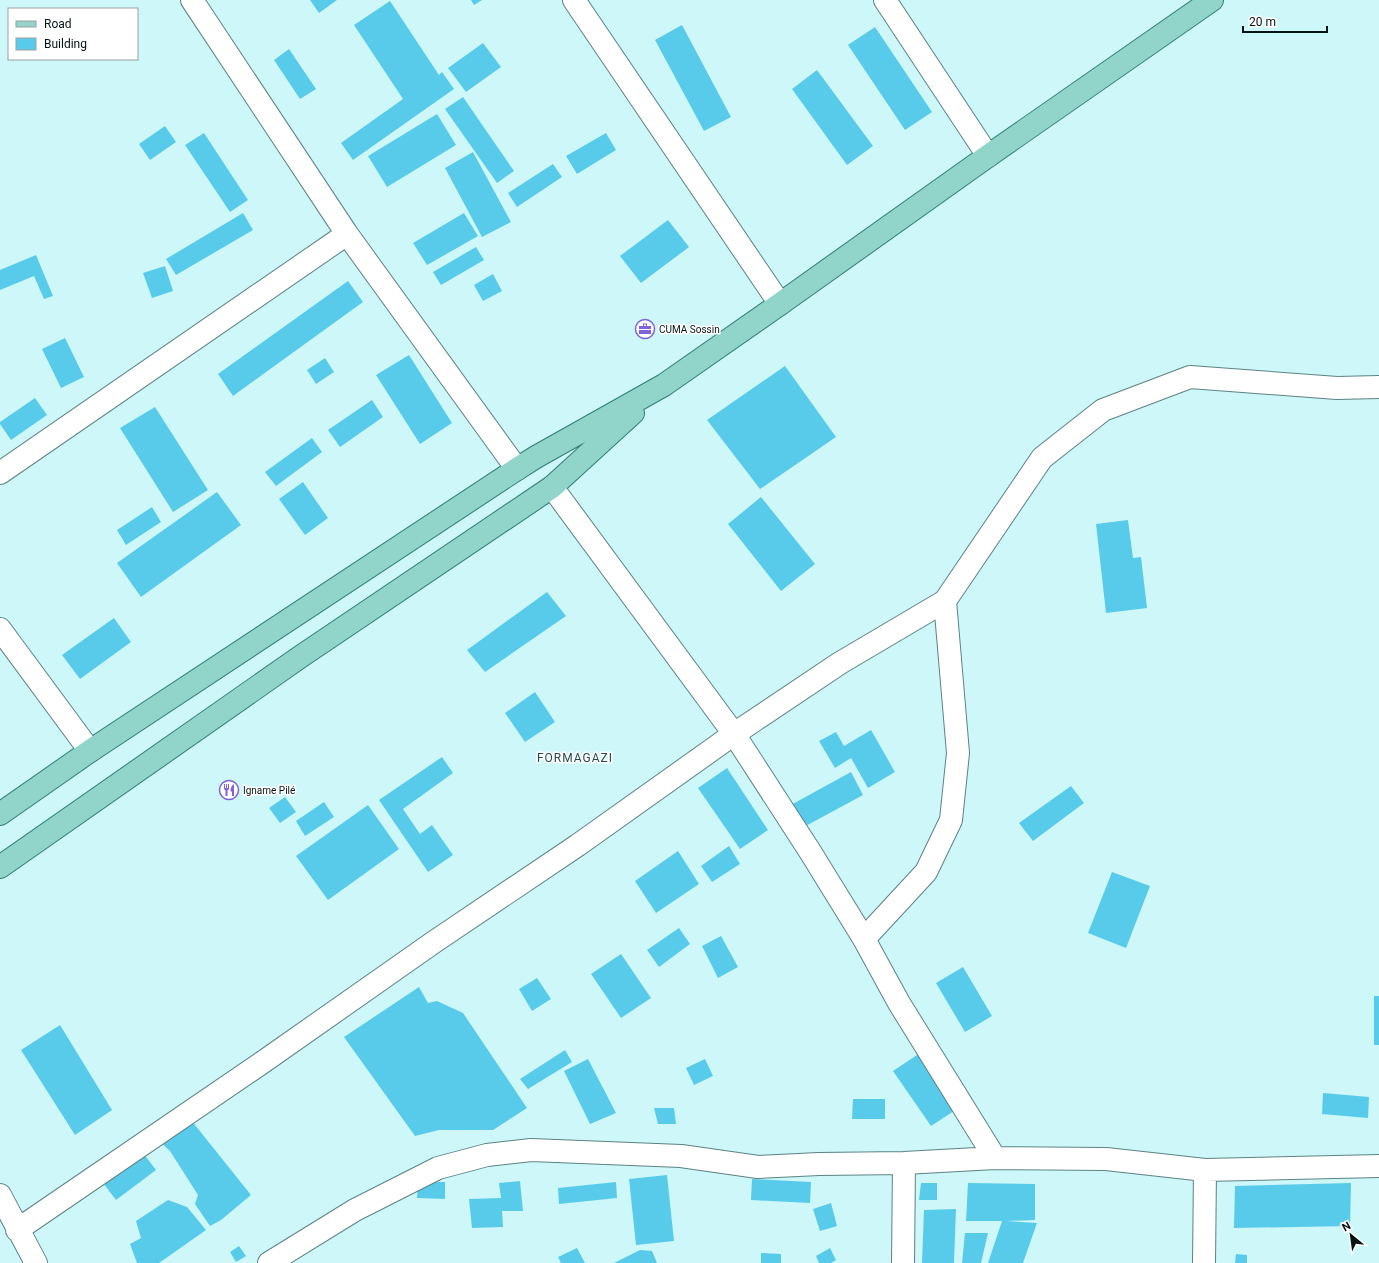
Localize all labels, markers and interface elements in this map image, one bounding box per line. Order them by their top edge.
legend [8,8,138,60]
scale bar [1243,8,1327,34]
text: 20 m [1249,15,1276,29]
text: Road [44,17,72,31]
text: Building [44,37,87,51]
office icon: CUMA Sossin [634,318,656,340]
place label: CUMA Sossin [659,324,720,335]
district label: FORMAGAZI [537,751,613,765]
restaurant icon: Igname Pilé [218,779,240,801]
place label: Igname Pilé [243,785,295,796]
north arrow [1331,1215,1371,1255]
text: N [1340,1219,1353,1234]

